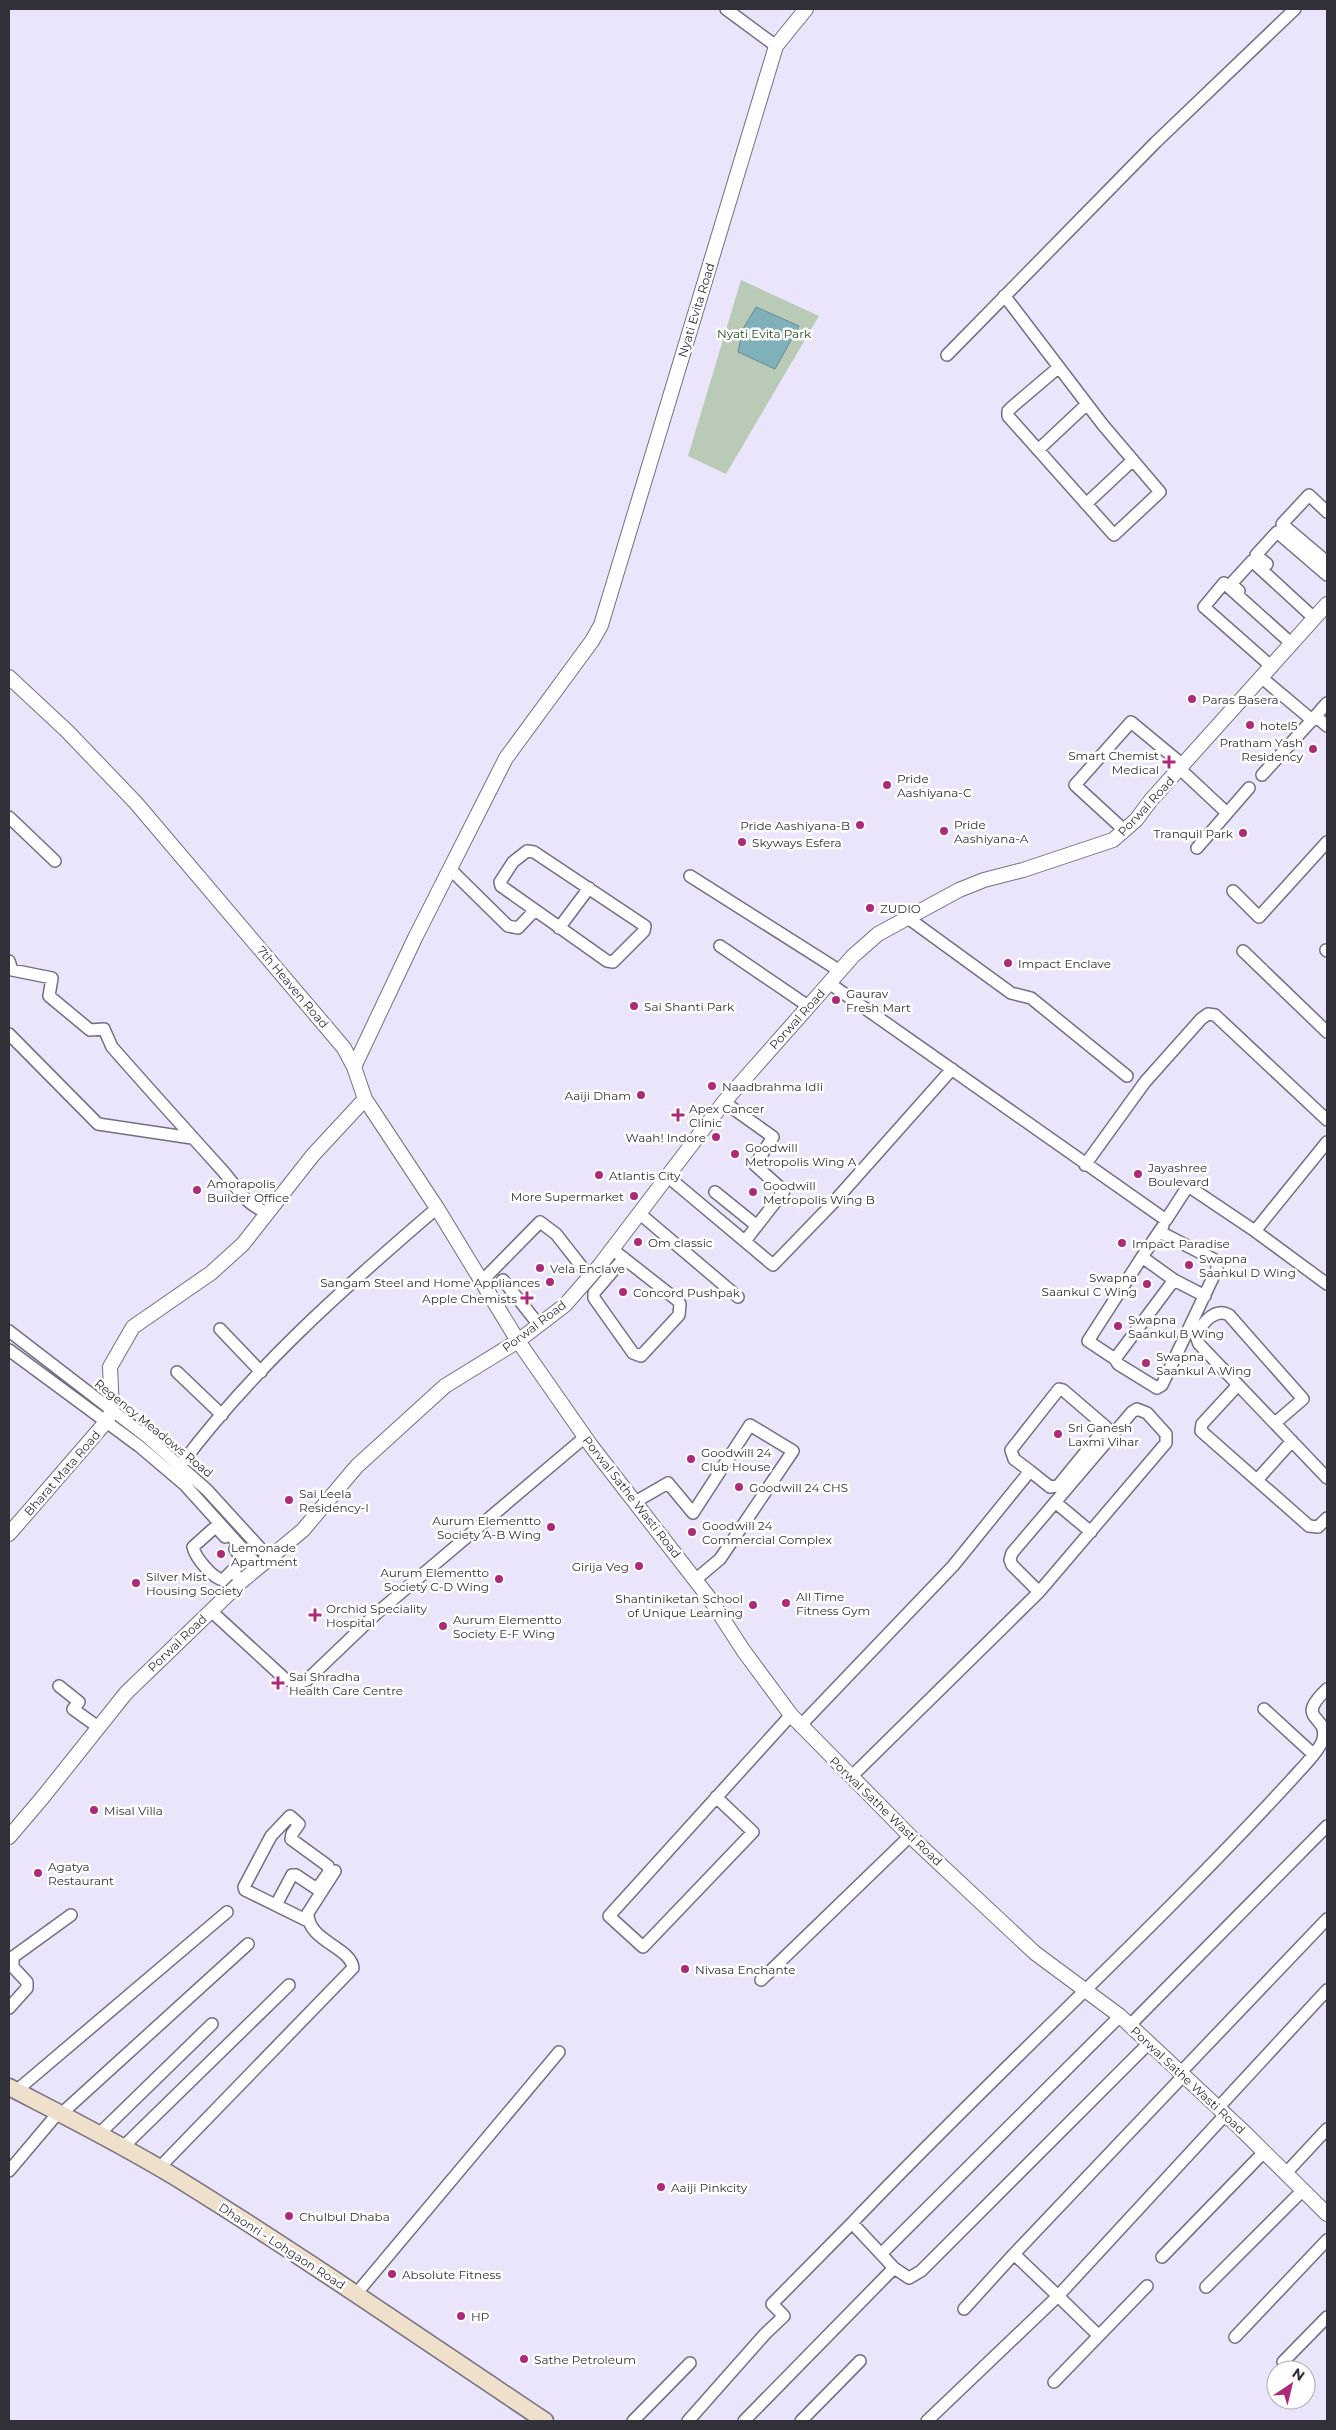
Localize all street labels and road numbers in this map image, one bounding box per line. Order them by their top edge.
street label: Nyati Evita Road [674,261,718,359]
street label: Porwal Road [1115,773,1177,839]
street label: 7th Heaven Road [254,943,332,1031]
street label: Porwal Road [766,986,828,1052]
street label: Porwal Road [499,1297,569,1355]
street label: Regency Meadows Road [92,1376,216,1480]
street label: Bharat Mata Road [21,1427,103,1519]
street label: Porwal Sathe Wasti Road [580,1433,684,1561]
street label: Porwal Road [144,1611,210,1675]
street label: Porwal Sathe Wasti Road [827,1753,945,1869]
street label: Porwal Sathe Wasti Road [1128,2023,1248,2137]
street label: Dhaonri - Lohgaon Road [216,2200,348,2292]

